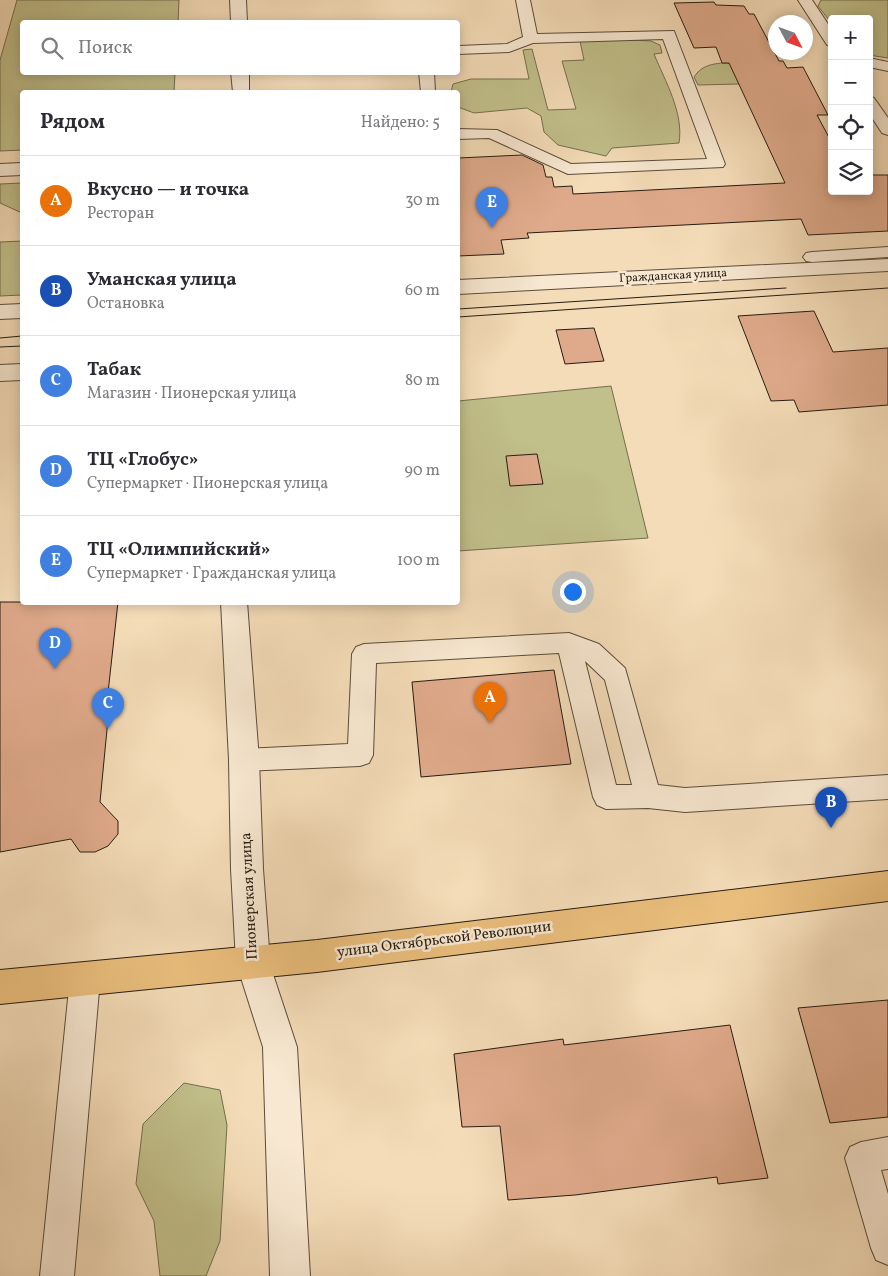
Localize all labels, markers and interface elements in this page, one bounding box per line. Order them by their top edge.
north arrow [768,15,813,60]
map controls [828,15,873,195]
button: + [828,15,873,60]
search box [20,20,460,75]
icon: search [38,34,66,62]
text: Поиск [78,35,132,61]
button: − [828,60,873,105]
button: locate [828,105,873,150]
text: Рядом [40,108,105,137]
text: Найдено: 5 [361,112,440,134]
button: layers [828,150,873,195]
text: Вкусно — и точка [87,177,249,203]
pin: E [476,187,508,228]
text: A [50,190,62,212]
text: 30 m [405,190,440,212]
text: Ресторан [87,203,154,225]
street label: Гражданская улица [619,265,727,287]
text: Уманская улица [87,267,237,293]
text: B [51,280,61,302]
text: 60 m [405,280,440,302]
text: Остановка [87,293,165,315]
text: Табак [87,357,141,383]
text: C [51,370,61,392]
text: 80 m [405,370,440,392]
text: Магазин · Пионерская улица [87,383,297,405]
text: ТЦ «Глобус» [87,447,199,473]
text: D [50,460,62,482]
text: 90 m [404,460,440,482]
text: Супермаркет · Пионерская улица [87,473,328,495]
text: ТЦ «Олимпийский» [87,537,271,563]
text: E [51,550,61,572]
text: 100 m [397,550,440,572]
text: Супермаркет · Гражданская улица [87,563,336,585]
your location [560,579,586,605]
pin: D [39,628,71,669]
pin: A [474,682,506,723]
pin: C [92,688,124,729]
pin: B [815,787,847,828]
street label: Пионерская улица [236,832,264,960]
street label: улица Октябрьской Революции [336,916,552,964]

